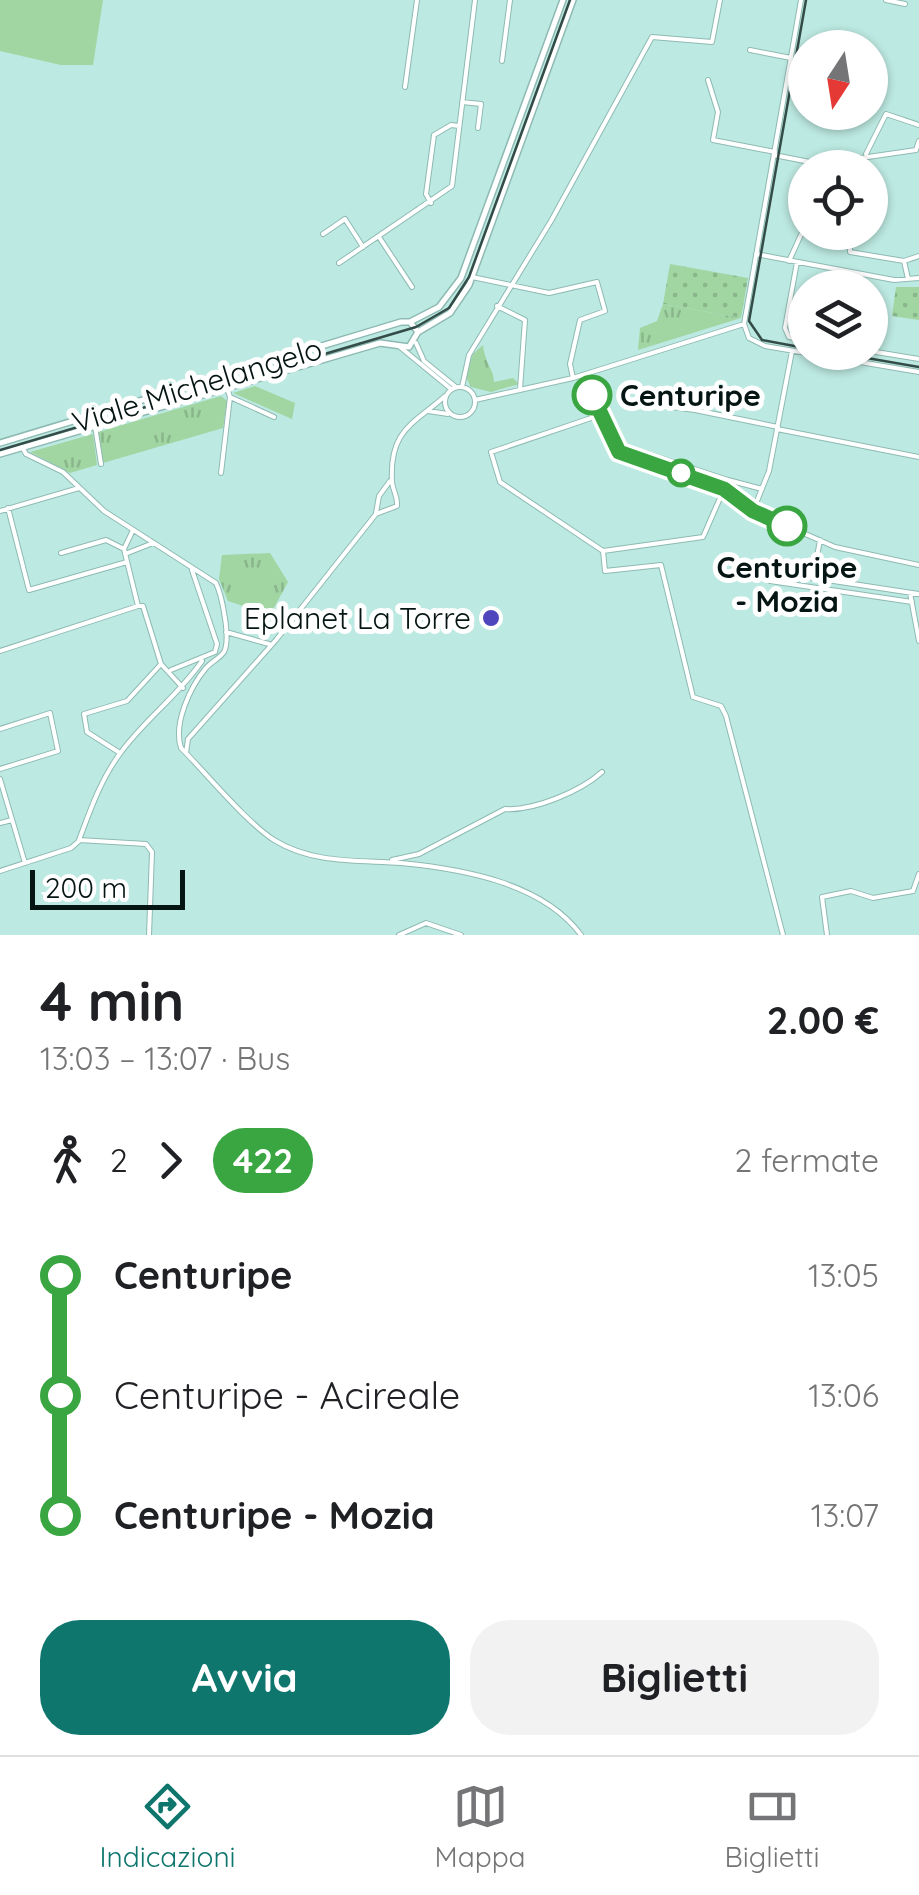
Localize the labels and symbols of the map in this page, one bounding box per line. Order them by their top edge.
north arrow [788,30,888,130]
street label: Viale Michelangelo [67,329,327,441]
marker: Centuripe [573,376,611,414]
place label: Centuripe [620,376,761,414]
unlabelled marker [668,460,694,486]
marker: Centuripe - Mozia [768,507,806,545]
place label: Centuripe - Mozia [717,548,857,620]
place label: Eplanet La Torre [244,599,471,637]
marker: Eplanet La Torre [480,607,502,629]
scale bar [30,865,185,910]

